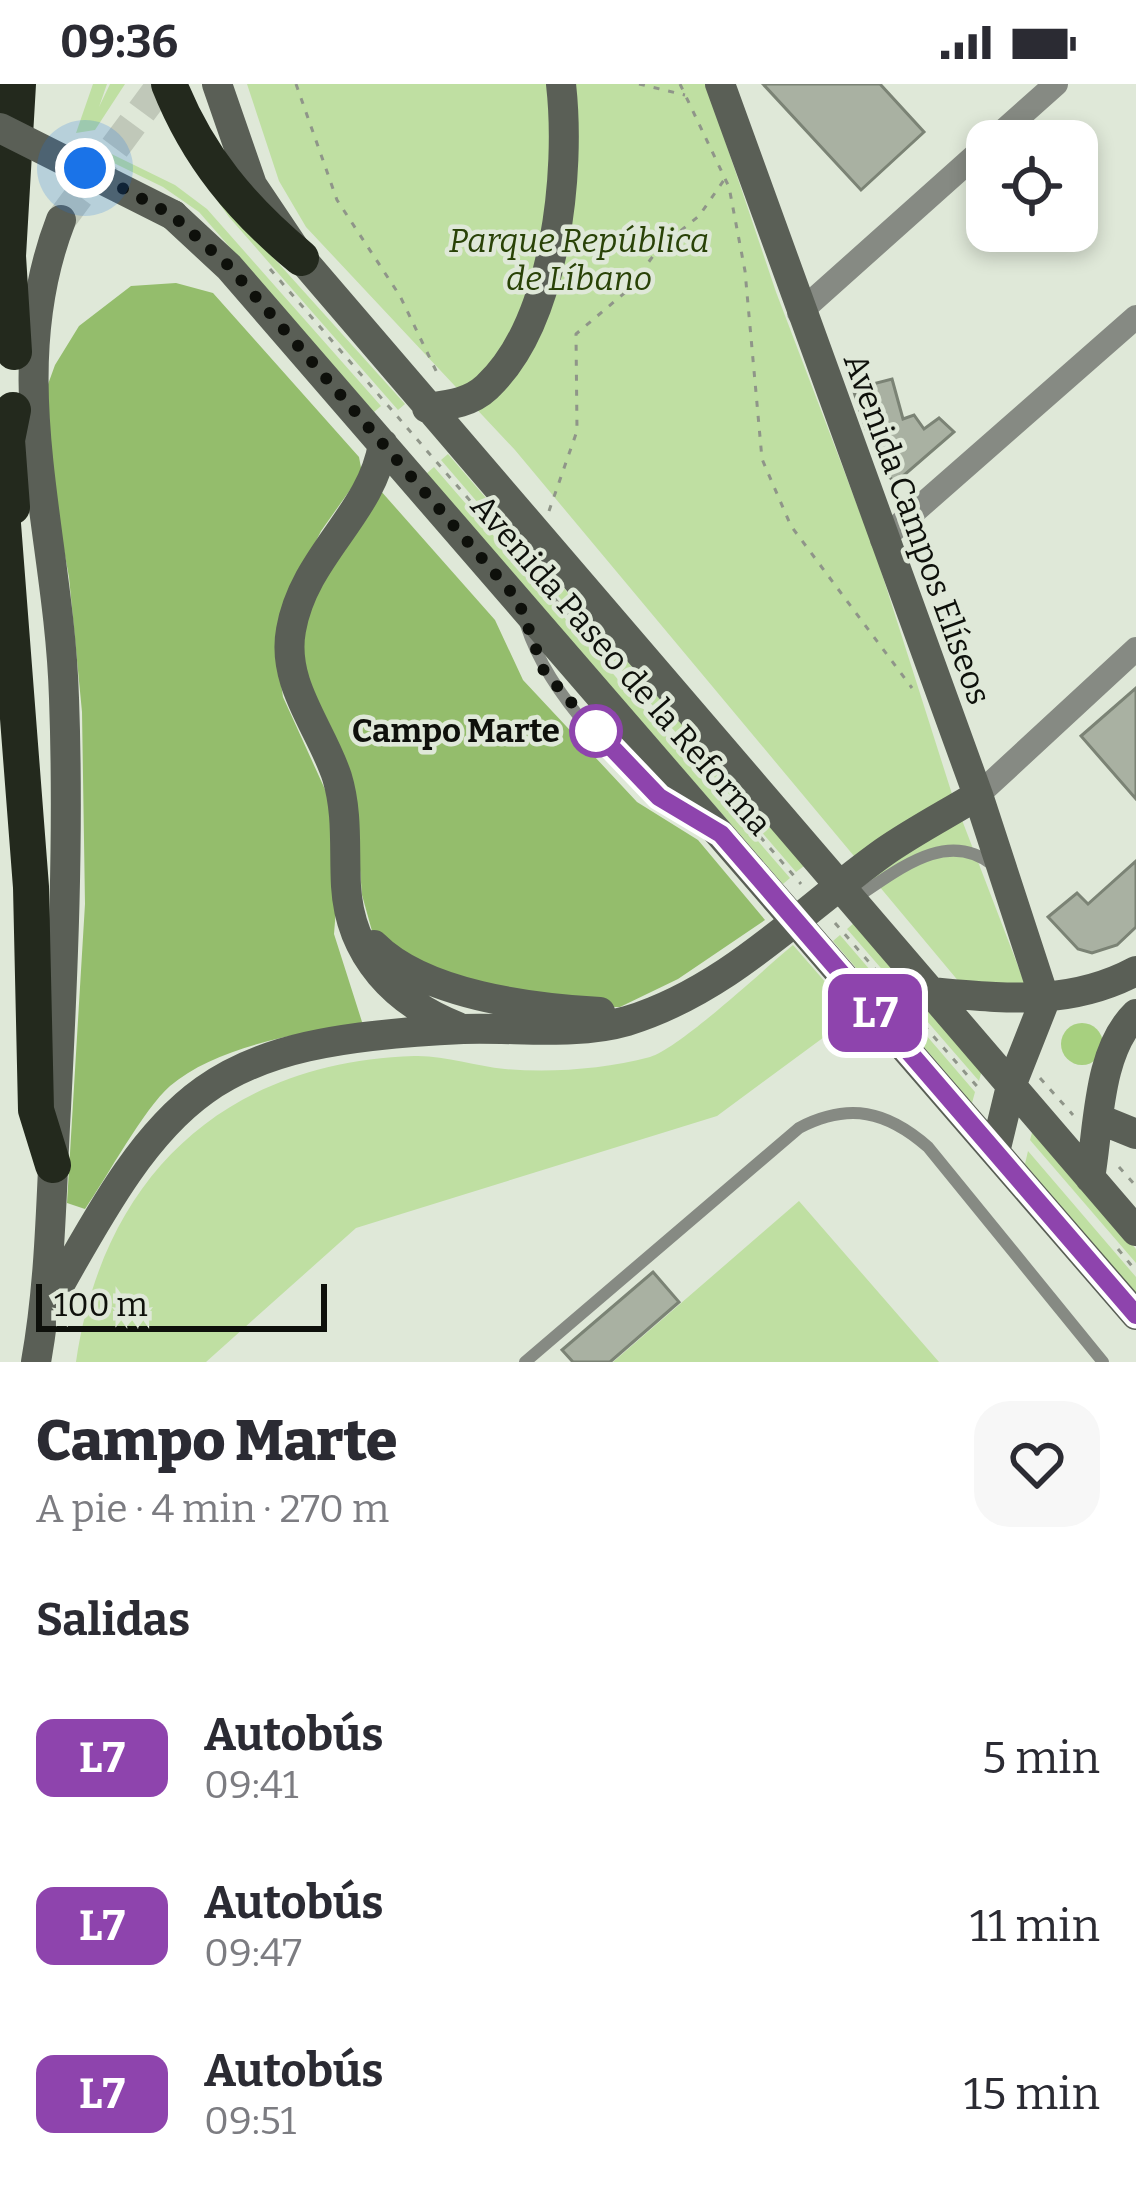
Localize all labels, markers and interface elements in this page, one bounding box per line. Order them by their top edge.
text: 09:36 [60,15,178,69]
map controls [966,120,1098,252]
button: locate [966,120,1098,252]
your location [55,138,115,198]
park label: Parque República de Líbano [449,221,709,299]
street label: Avenida Campos Elíseos [835,348,999,710]
street label: Avenida Paseo de la Reforma [462,487,780,843]
marker: Campo Marte [571,706,621,756]
place label: Campo Marte [352,711,560,751]
line badge: L7 [821,974,929,1052]
text: L7 [852,988,898,1038]
scale bar [36,1278,327,1331]
text: 100 m [54,1285,148,1325]
button: heart [974,1401,1100,1527]
text: Campo Marte [36,1407,397,1475]
text: A pie · 4 min · 270 m [36,1486,389,1532]
text: Salidas [36,1593,190,1647]
text: Autobús [204,1708,384,1762]
text: 5 min [982,1731,1100,1785]
text: L7 [79,1733,125,1783]
text: 09:41 [204,1762,299,1808]
text: Autobús [204,1876,384,1930]
text: 11 min [970,1899,1100,1953]
text: L7 [79,1901,125,1951]
text: 09:47 [204,1930,302,1976]
text: Autobús [204,2044,384,2098]
text: 15 min [964,2067,1100,2121]
text: L7 [79,2069,125,2119]
text: 09:51 [204,2098,296,2144]

